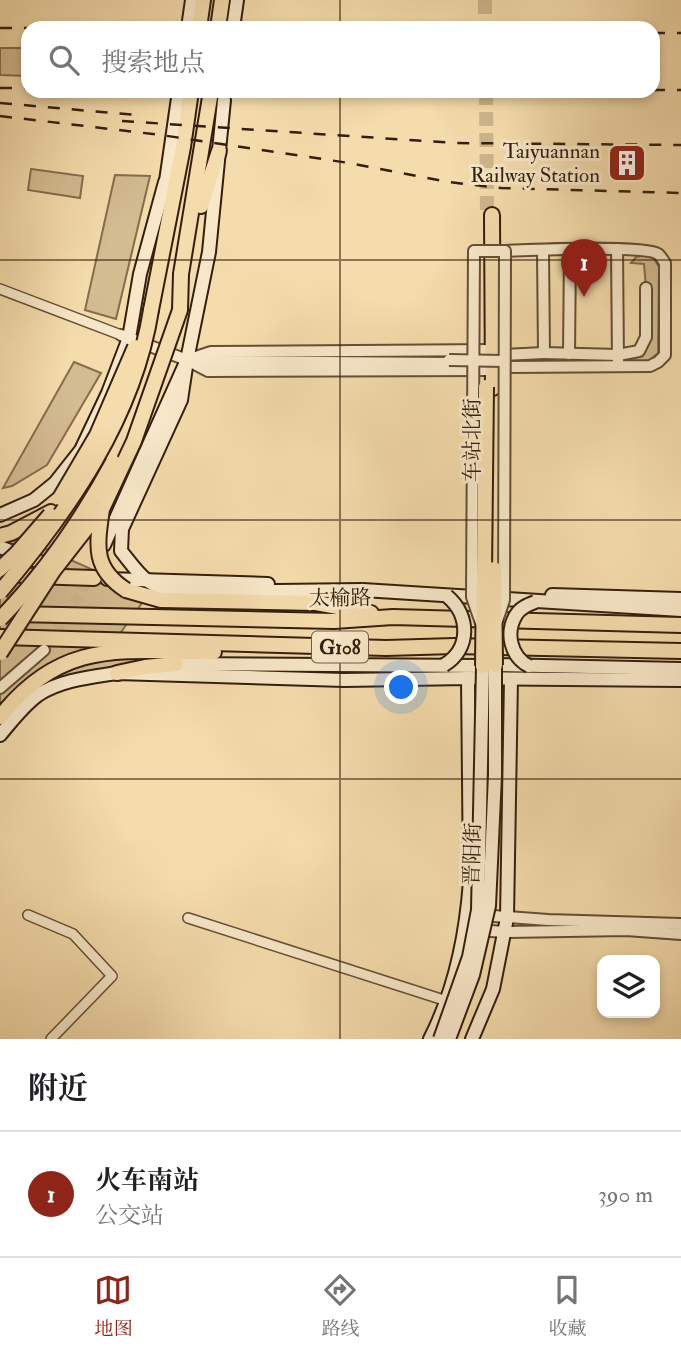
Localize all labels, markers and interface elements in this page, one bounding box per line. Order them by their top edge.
search box [21,21,660,98]
icon: search [45,41,83,79]
text: 搜索地点 [101,47,205,79]
place label: Taiyuannan Railway Station [470,138,600,189]
building icon: Taiyuannan Railway Station [606,142,648,184]
pin: 1 [561,239,607,297]
street label: 车站北街 [459,398,486,482]
street label: 太榆路 [308,584,372,613]
road number: G108 [312,632,368,662]
your location [384,670,418,704]
street label: 晋阳街 [458,822,487,886]
map controls [597,955,660,1018]
button: layers [597,955,660,1018]
text: 附近 [28,1070,88,1107]
text: 火车南站 [95,1165,199,1197]
text: 1 [47,1180,55,1209]
text: 390 m [598,1180,653,1209]
text: 公交站 [95,1201,164,1230]
tab: 地图 [94,1271,133,1341]
tab: 路线 [321,1271,360,1341]
tab: 收藏 [548,1271,587,1341]

